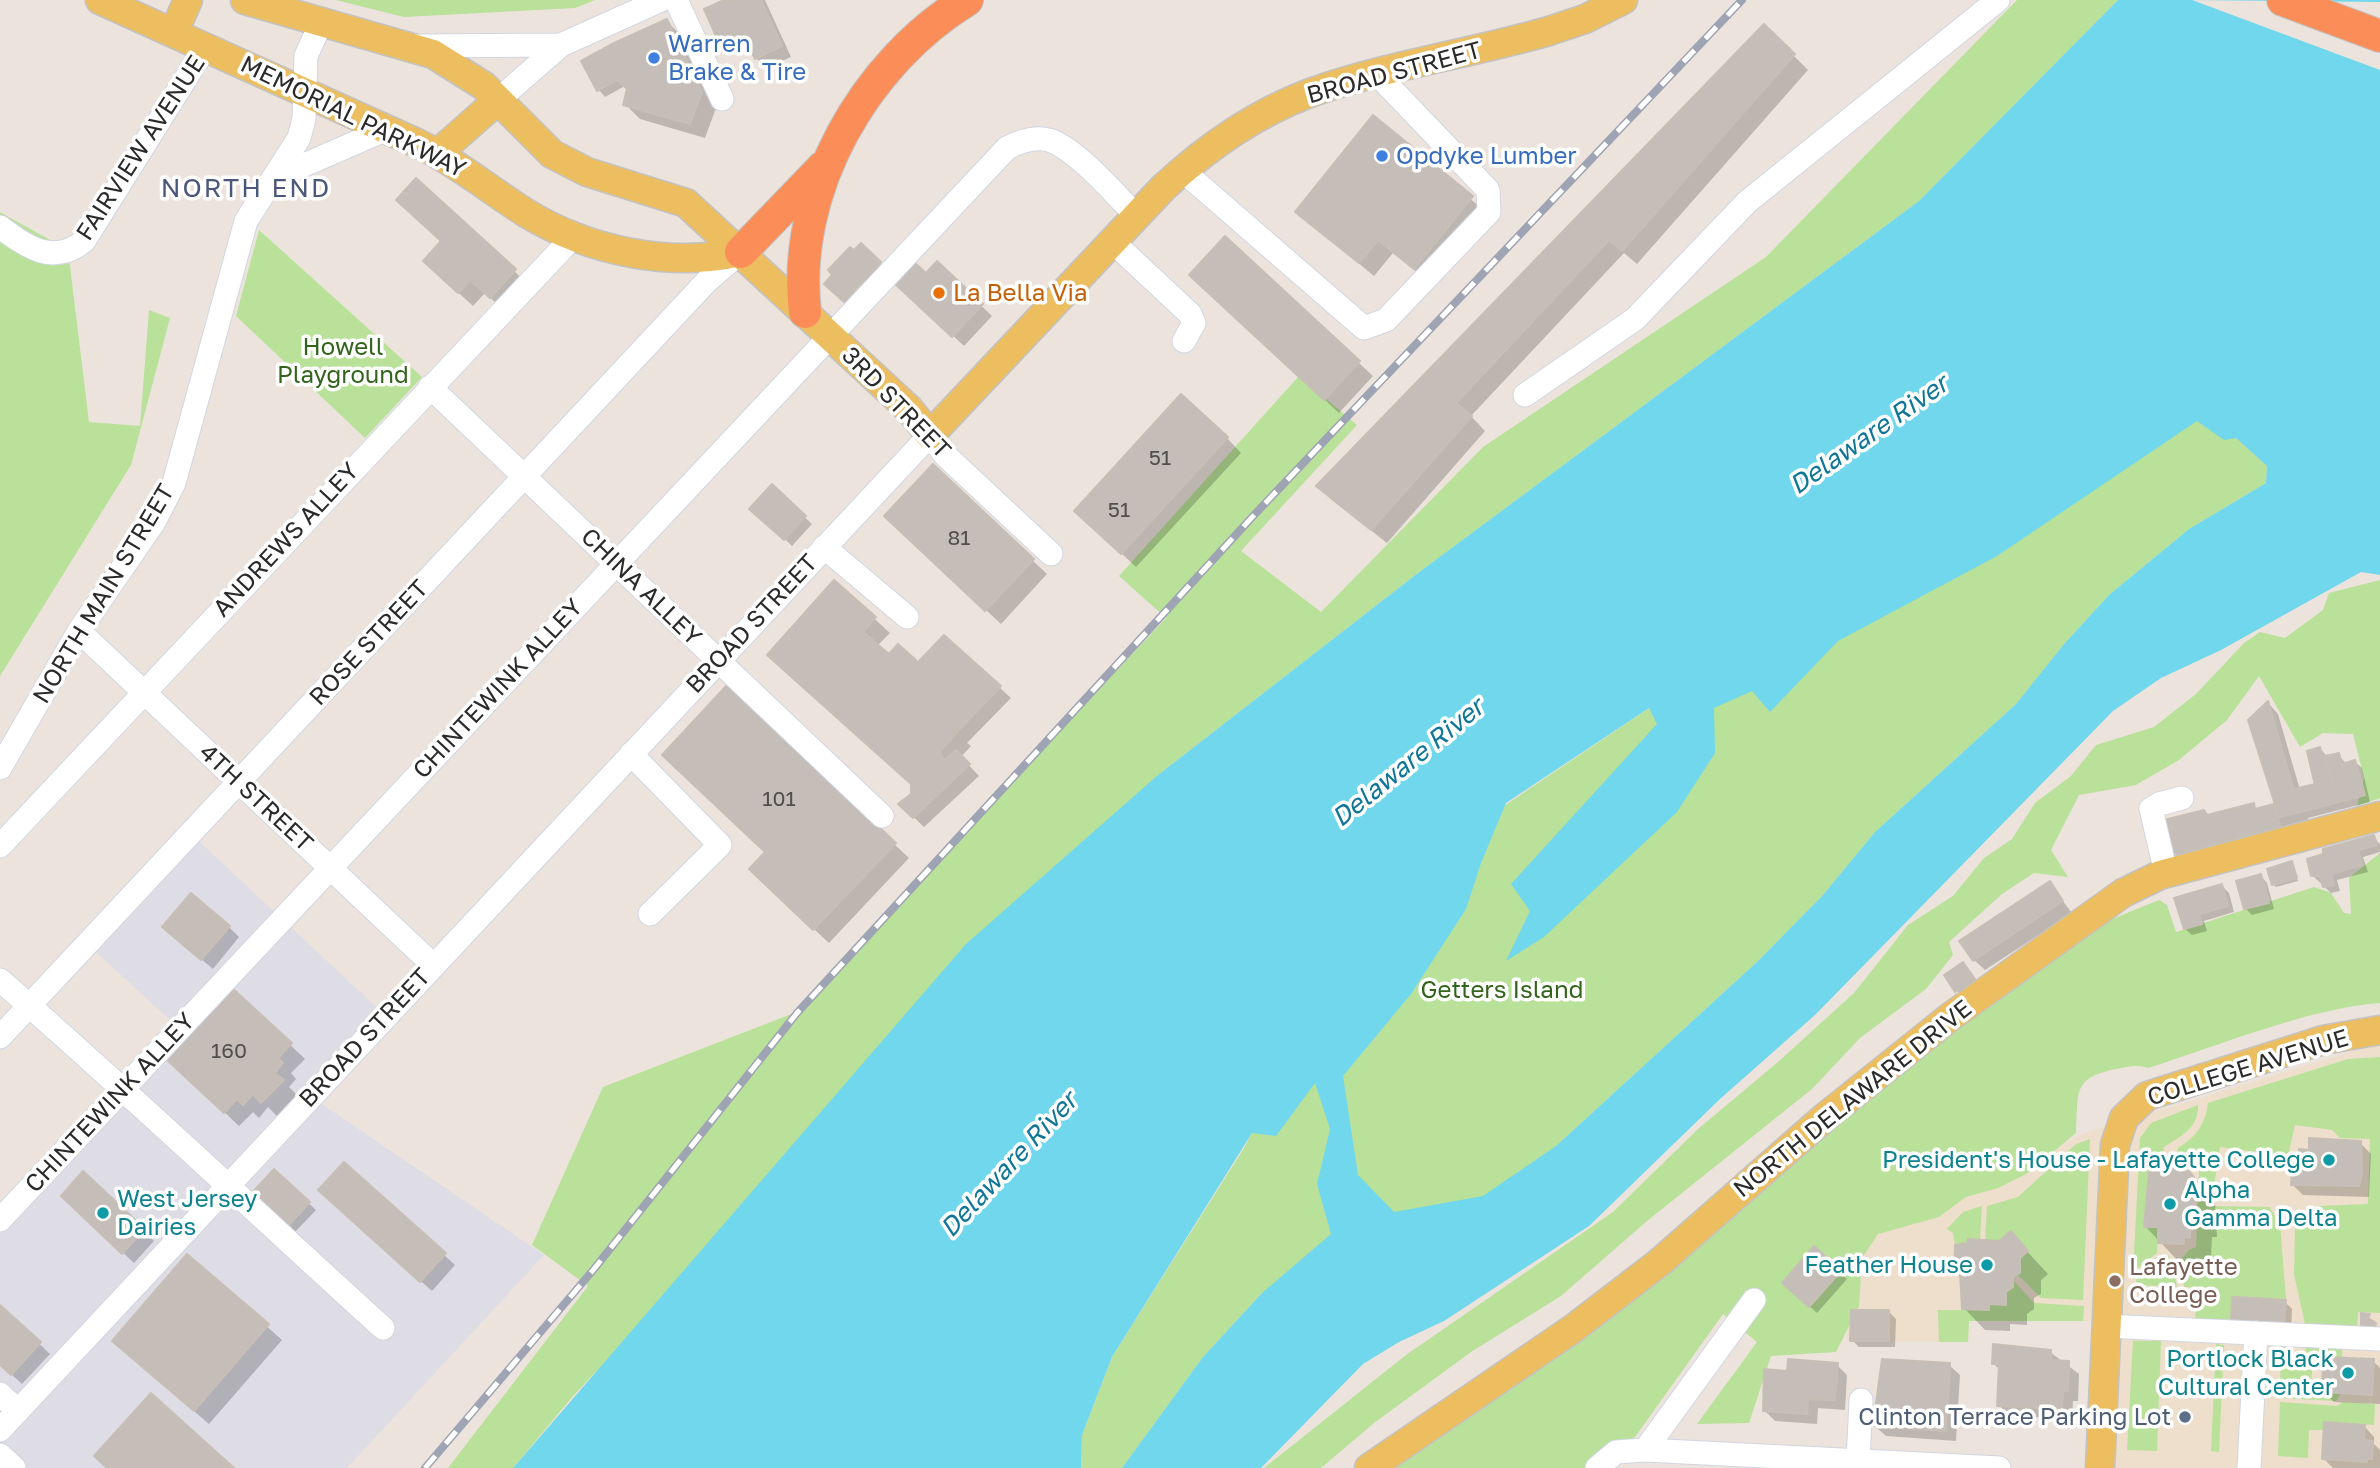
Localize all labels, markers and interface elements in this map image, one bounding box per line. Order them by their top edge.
place label: Warren Brake & Tire [668,30,806,86]
street label: BROAD STREET [1304,36,1484,110]
street label: FAIRVIEW AVENUE [70,50,212,246]
street label: MEMORIAL PARKWAY [236,50,470,184]
marker: Warren Brake & Tire [646,50,662,66]
place label: Opdyke Lumber [1396,142,1577,170]
marker: Opdyke Lumber [1374,148,1390,164]
district label: NORTH END [162,173,330,205]
place label: La Bella Via [953,279,1087,307]
marker: La Bella Via [931,285,947,301]
park label: Howell Playground [277,333,409,389]
street label: 3RD STREET [836,341,956,465]
water label: Delaware River [1784,369,1954,501]
house number: 51 [1149,445,1171,471]
street label: ANDREWS ALLEY [207,457,365,623]
street label: NORTH MAIN STREET [27,479,181,709]
house number: 51 [1108,497,1130,523]
street label: CHINA ALLEY [575,522,707,652]
house number: 81 [948,525,970,551]
street label: BROAD STREET [680,549,824,699]
street label: ROSE STREET [304,574,434,712]
street label: CHINTEWINK ALLEY [407,593,589,785]
water label: Delaware River [1326,692,1490,834]
street label: 4TH STREET [193,738,319,858]
house number: 101 [762,786,796,812]
street label: BROAD STREET [293,963,437,1113]
park label: Getters Island [1421,976,1583,1004]
street label: NORTH DELAWARE DRIVE [1728,994,1978,1204]
street label: CHINTEWINK ALLEY [19,1007,201,1199]
street label: COLLEGE AVENUE [2144,1024,2352,1112]
house number: 160 [211,1038,247,1064]
water label: Delaware River [934,1086,1084,1244]
place label: President's House - Lafayette College [1882,1146,2315,1174]
marker: President's House - Lafayette College [2321,1152,2337,1168]
place label: Alpha Gamma Delta [2184,1176,2338,1232]
place label: West Jersey Dairies [117,1185,258,1241]
marker: Alpha Gamma Delta [2162,1196,2178,1212]
marker: West Jersey Dairies [95,1205,111,1221]
place label: Feather House [1804,1251,1973,1279]
place label: Lafayette College [2129,1253,2238,1309]
marker: Feather House [1979,1257,1995,1273]
marker: Lafayette College [2107,1273,2123,1289]
place label: Portlock Black Cultural Center [2158,1345,2334,1401]
marker: Portlock Black Cultural Center [2340,1365,2356,1381]
place label: Clinton Terrace Parking Lot [1858,1403,2171,1431]
marker: Clinton Terrace Parking Lot [2177,1409,2193,1425]

